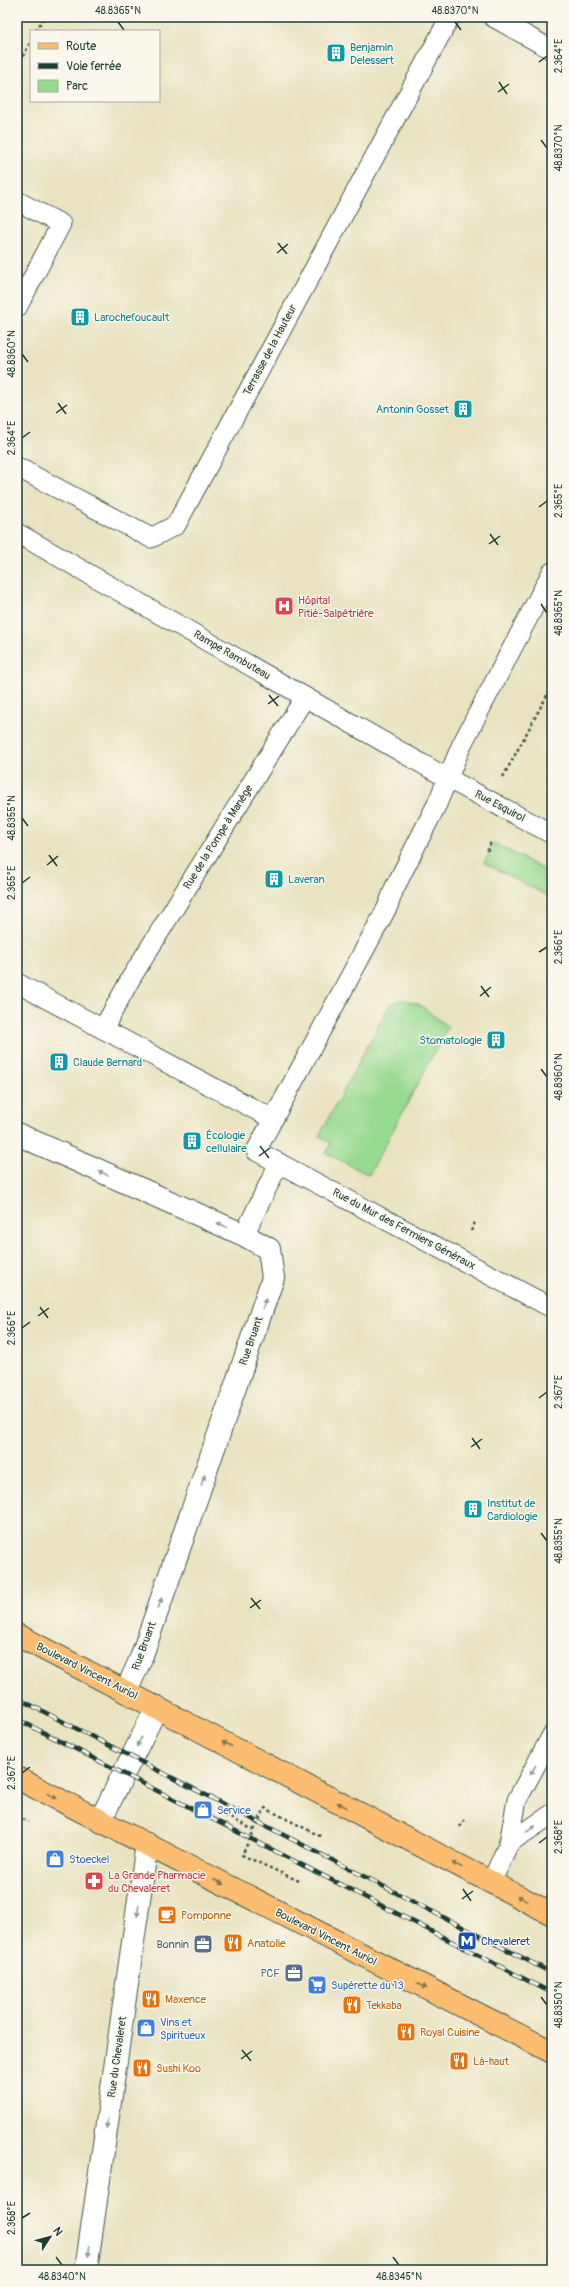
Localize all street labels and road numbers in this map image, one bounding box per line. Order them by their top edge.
street label: Terrasse de la Hauteur [240,302,300,398]
street label: Rampe Rambuteau [191,628,273,682]
street label: Rue de la Pompe à Manège [180,782,256,892]
street label: Rue Esquirol [473,787,527,825]
street label: Rue du Mur des Fermiers Généraux [330,1186,478,1272]
street label: Rue Bruant [237,1314,266,1367]
street label: Rue Bruant [129,1619,159,1672]
street label: Boulevard Vincent Auriol [34,1640,140,1702]
street label: Boulevard Vincent Auriol [273,1906,379,1968]
street label: Rue du Chevaleret [105,2015,129,2099]

